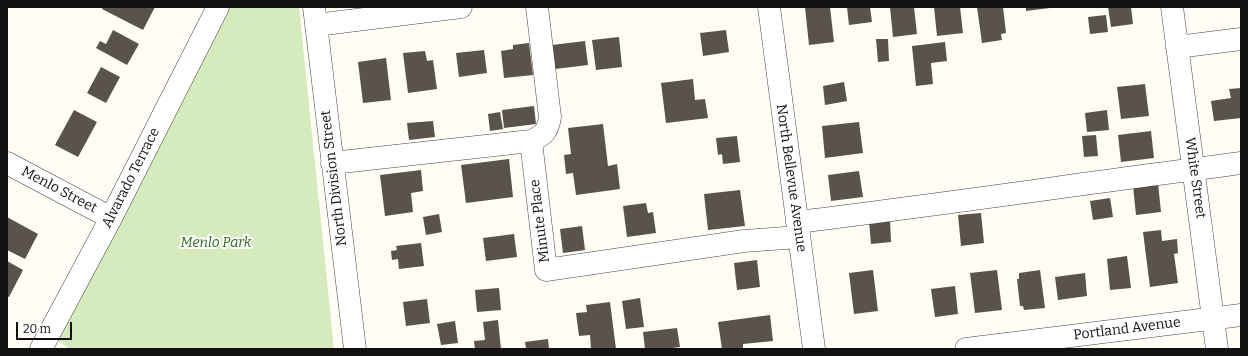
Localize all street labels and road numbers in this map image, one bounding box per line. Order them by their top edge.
street label: North Bellevue Avenue [772,103,810,253]
street label: North Division Street [317,109,351,247]
street label: Alvarado Terrace [99,125,163,231]
street label: White Street [1181,136,1209,220]
street label: Menlo Street [18,163,100,217]
street label: Minute Place [527,178,553,264]
street label: Portland Avenue [1072,314,1182,344]

